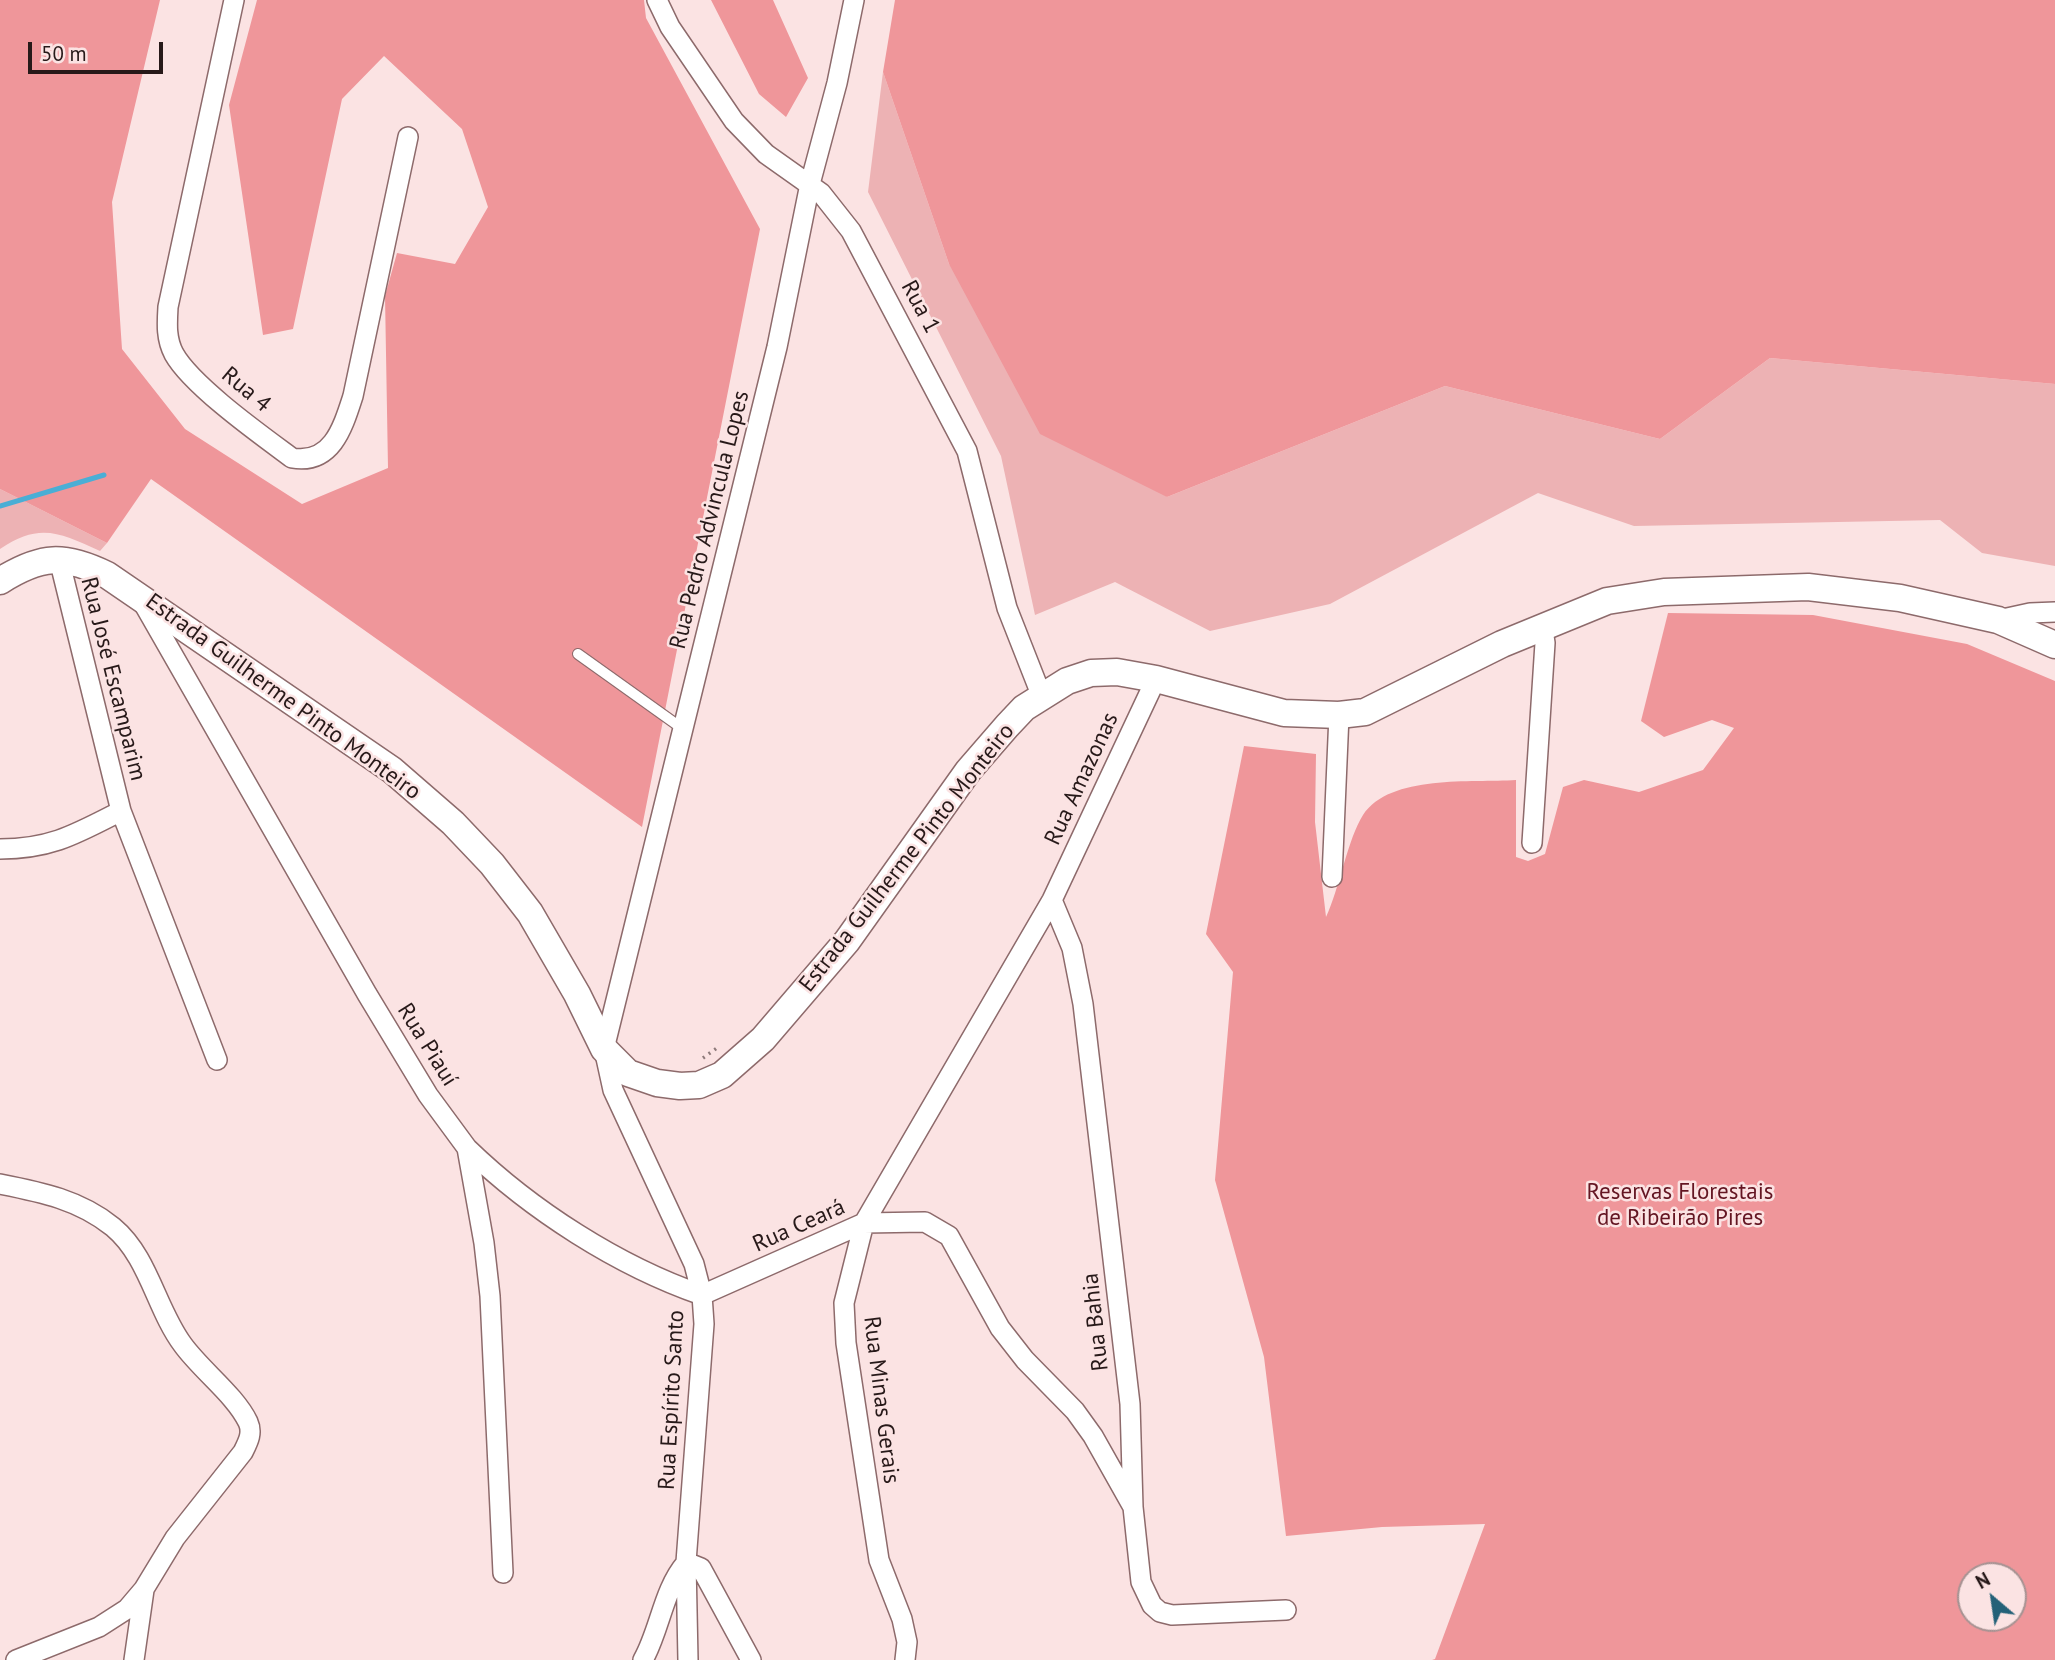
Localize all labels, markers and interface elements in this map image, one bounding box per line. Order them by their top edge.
scale bar [32,28,166,72]
text: 50 m [41,40,87,67]
street label: Rua 1 [895,276,945,338]
street label: Rua 4 [216,361,276,419]
street label: Rua Pedro Advincula Lopes [665,388,755,652]
street label: Rua José Escamparim [74,574,152,784]
street label: Estrada Guilherme Pinto Monteiro [140,588,426,806]
street label: Rua Amazonas [1039,708,1125,850]
street label: Estrada Guilherme Pinto Monteiro [794,718,1020,998]
street label: Rua Piauí [391,999,463,1091]
park label: Reservas Florestais de Ribeirão Pires [1587,1178,1773,1232]
street label: Rua Ceará [749,1193,849,1259]
street label: Rua Bahia [1077,1272,1115,1372]
street label: Rua Espírito Santo [654,1309,690,1491]
street label: Rua Minas Gerais [857,1315,905,1485]
north arrow [1957,1562,2027,1632]
text: N [1972,1567,1994,1594]

